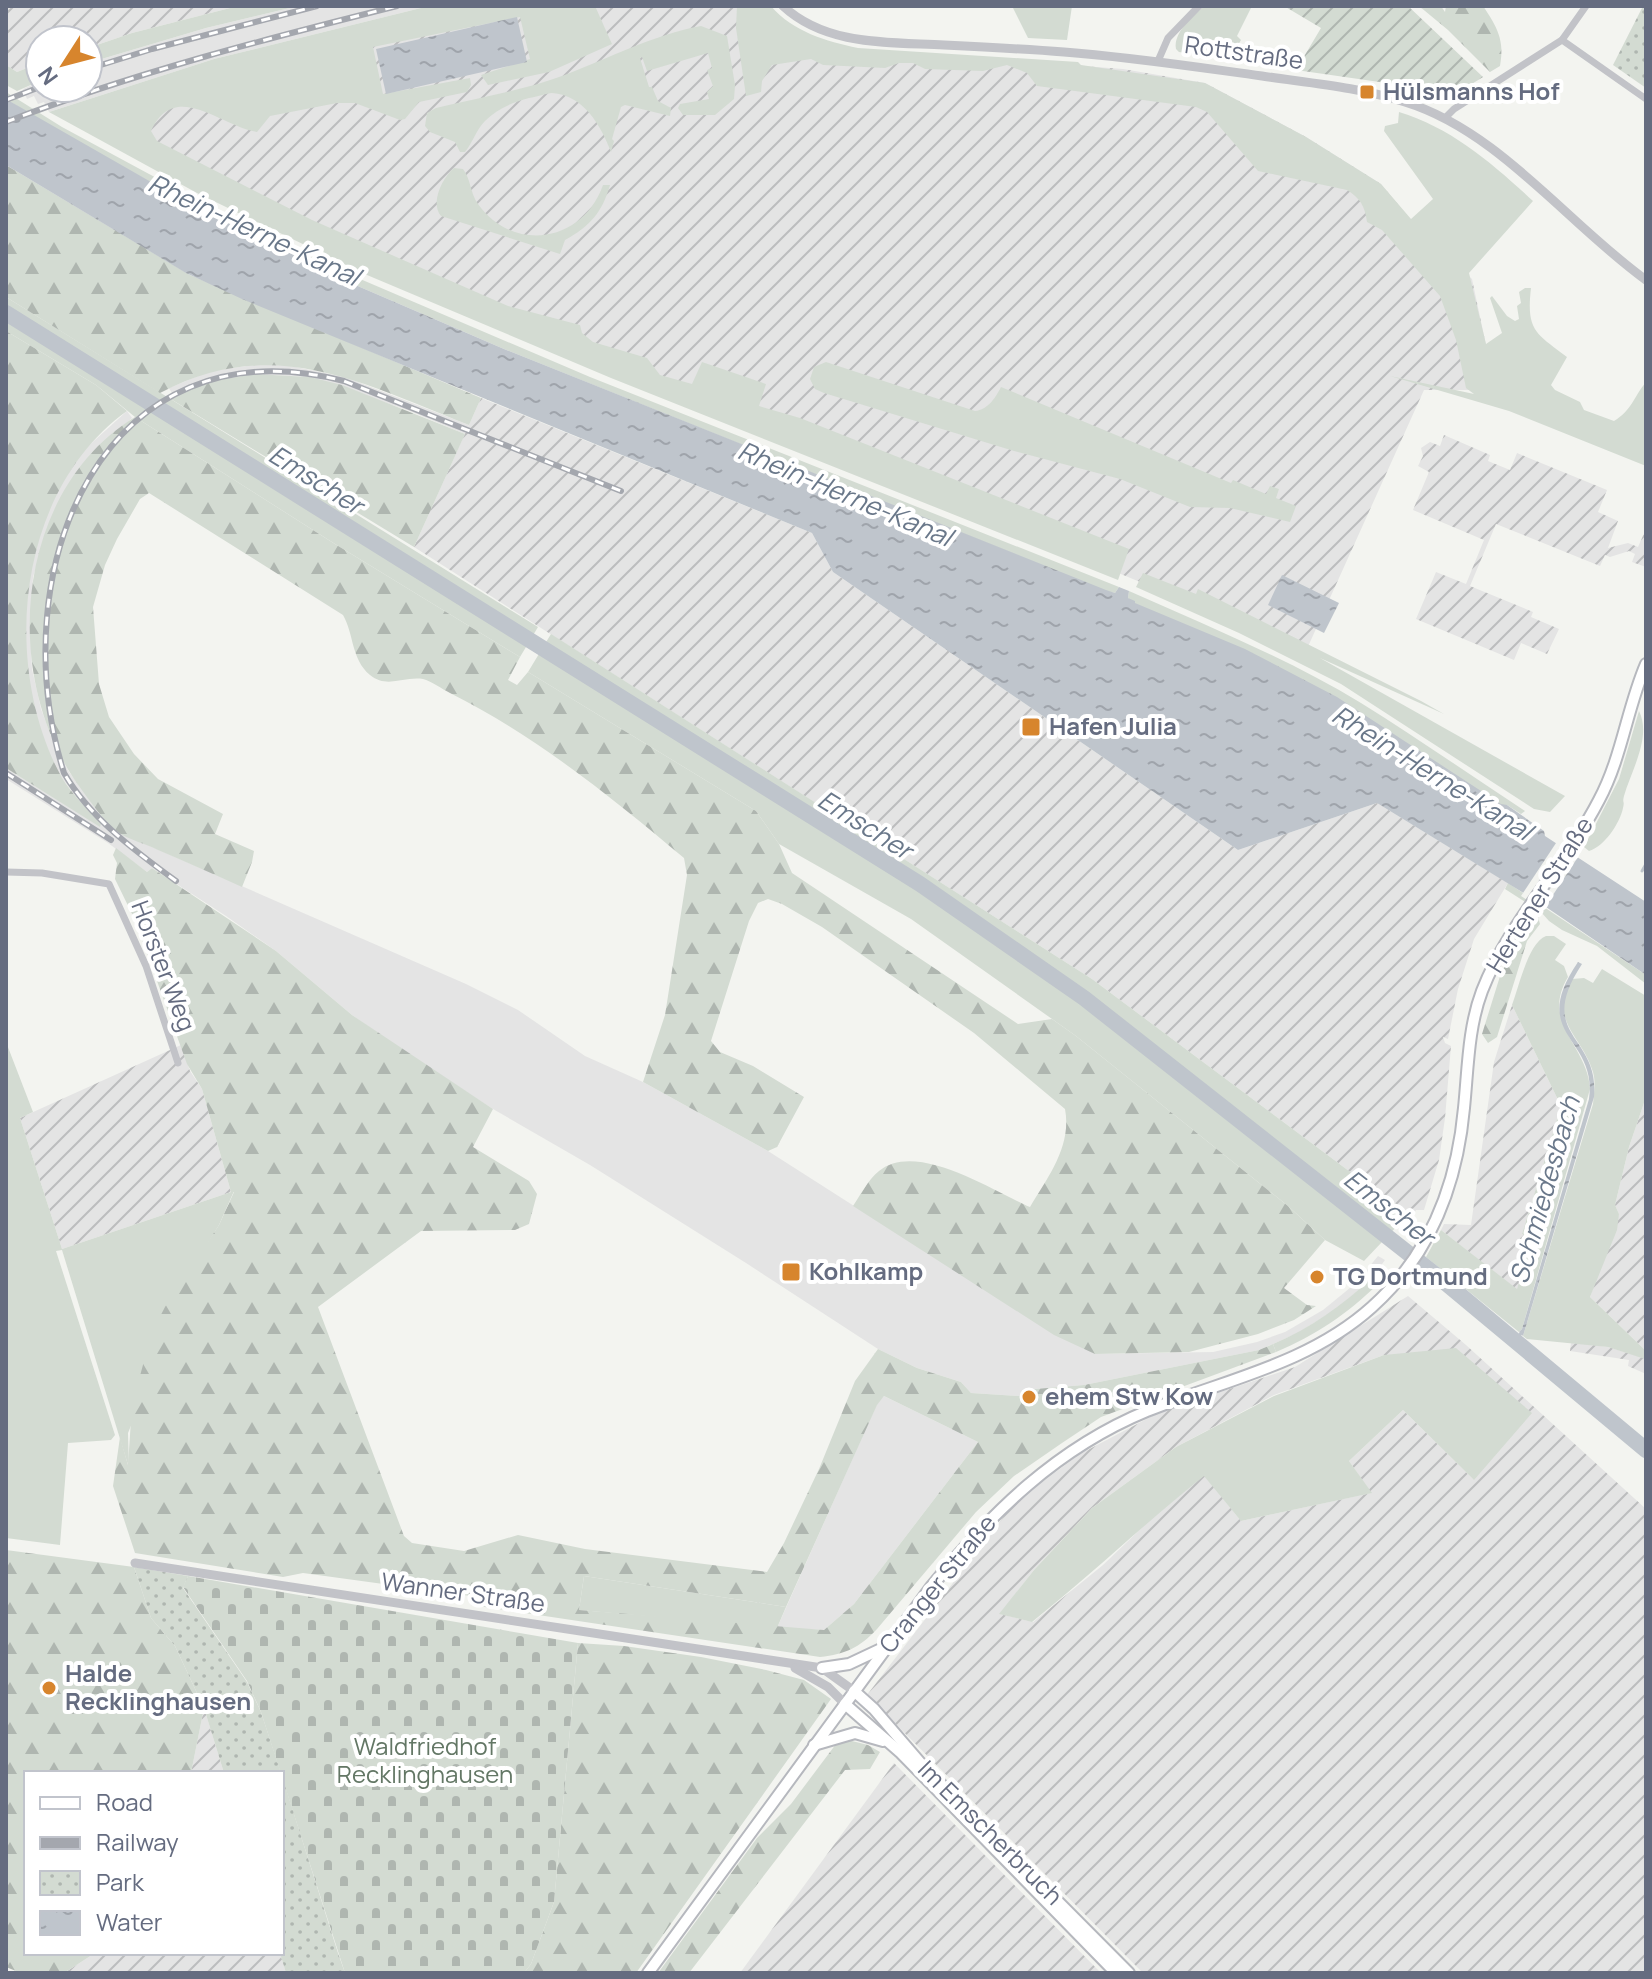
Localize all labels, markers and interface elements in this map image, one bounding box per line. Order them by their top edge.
north arrow [24,24,104,104]
street label: Rottstraße [1183,27,1306,76]
text: N [31,61,65,91]
place label: Hülsmanns Hof [1383,74,1560,107]
marker: Hülsmanns Hof [1358,83,1376,101]
water label: Rhein-Herne-Kanal [143,164,369,295]
water label: Rhein-Herne-Kanal [733,432,961,556]
water label: Emscher [262,436,374,524]
water label: Rhein-Herne-Kanal [1326,696,1542,850]
place label: Hafen Julia [1049,709,1177,742]
marker: Hafen Julia [1020,716,1042,738]
water label: Emscher [811,781,923,869]
street label: Hertener Straße [1478,810,1600,978]
street label: Horster Weg [124,895,204,1035]
water label: Schmiedesbach [1500,1090,1588,1288]
water label: Emscher [1337,1161,1445,1256]
place label: Kohlkamp [809,1254,923,1287]
place label: TG Dortmund [1333,1259,1488,1292]
marker: Kohlkamp [780,1261,802,1283]
marker: TG Dortmund [1308,1268,1326,1286]
place label: ehem Stw Kow [1045,1379,1213,1412]
marker: ehem Stw Kow [1020,1388,1038,1406]
street label: Cranger Straße [871,1507,1003,1659]
street label: Wanner Straße [379,1564,547,1619]
place label: Halde Recklinghausen [65,1656,251,1717]
marker: Halde Recklinghausen [40,1679,58,1697]
park label: Waldfriedhof Recklinghausen [337,1729,513,1790]
street label: Im Emscherbruch [911,1752,1071,1912]
legend [24,1771,284,1955]
text: Road [96,1785,153,1818]
text: Railway [96,1825,179,1858]
text: Park [96,1865,145,1898]
text: Water [96,1905,163,1938]

